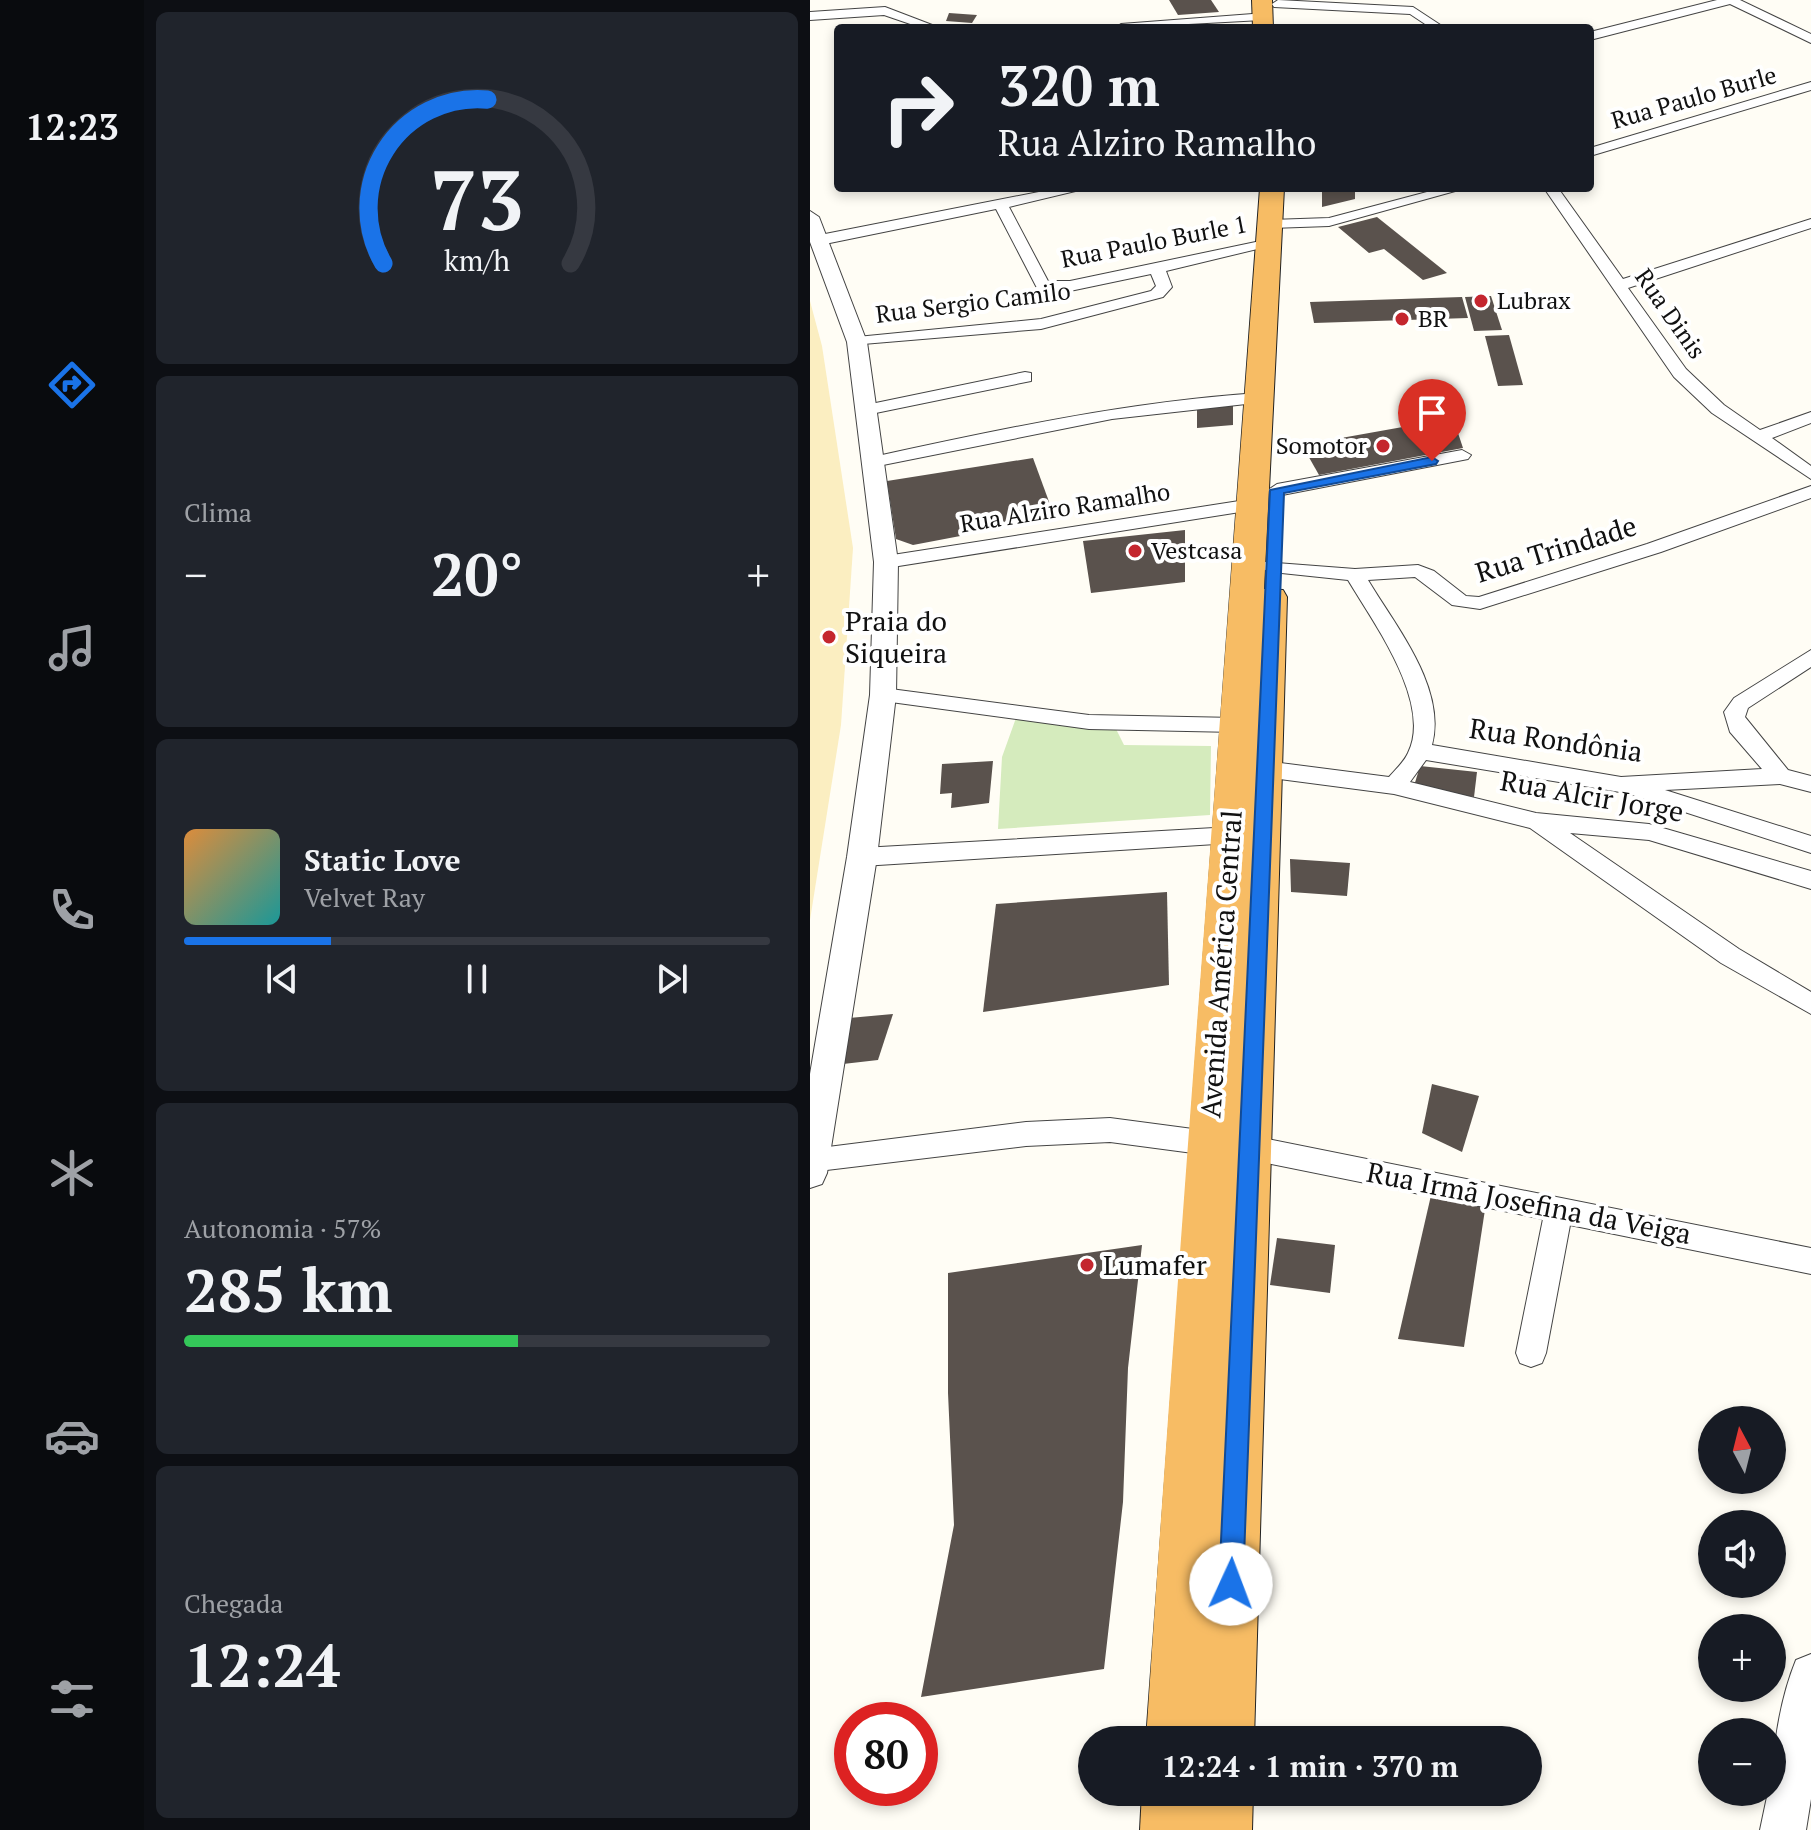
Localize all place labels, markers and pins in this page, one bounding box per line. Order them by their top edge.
place label: Lubrax [1497,284,1571,316]
marker: Lubrax [1472,292,1490,310]
place label: BR [1418,302,1449,334]
marker: BR [1393,310,1411,328]
pin [1398,379,1466,461]
place label: Somotor [1276,429,1368,461]
marker: Somotor [1374,437,1392,455]
place label: Vestcasa [1151,534,1242,566]
marker: Vestcasa [1126,542,1144,560]
place label: Praia do Siqueira [845,602,947,671]
marker: Praia do Siqueira [820,628,838,646]
place label: Lumafer [1103,1246,1207,1283]
marker: Lumafer [1078,1256,1096,1274]

